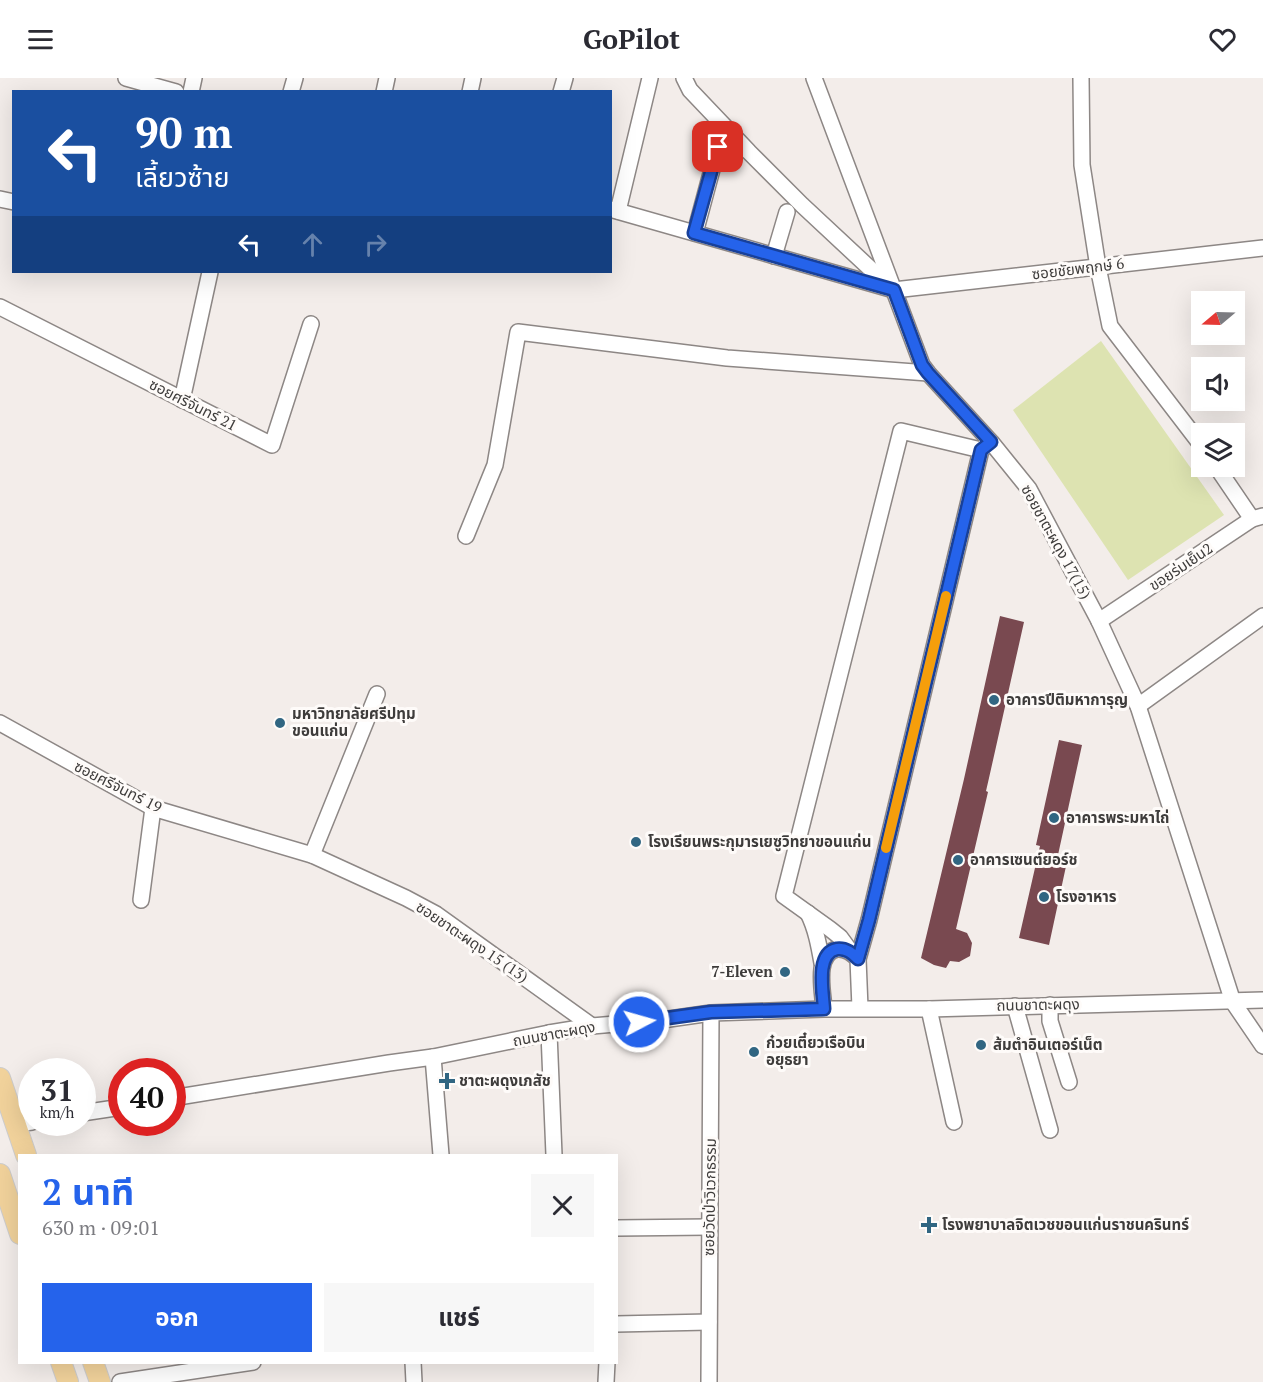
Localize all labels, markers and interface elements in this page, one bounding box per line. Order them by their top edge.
text: GoPilot [583,21,680,57]
icon: menu [24,23,57,56]
icon: heart [1206,23,1239,56]
text: 90 m [135,104,233,160]
icon: left [36,114,114,192]
pin [692,121,743,172]
icon: arrive [701,130,734,163]
text: เลี้ยวซ้าย [135,159,229,195]
icon: left [233,228,266,261]
icon: ahead [296,228,329,261]
icon: right [359,228,392,261]
street label: ซอยชัยพฤกษ์ 6 [1031,252,1125,284]
north arrow [1191,291,1245,345]
map controls [1191,291,1245,477]
button: sound [1191,357,1245,411]
street label: ซอยศรีจันทร์ 21 [146,373,241,435]
button: layers [1191,423,1245,477]
street label: ซอยชาตะผดุง 17(15) [1017,481,1097,602]
street label: ขอยร่มเย็น2 [1145,538,1216,595]
place label: อาคารปีติมหาการุญ [1006,689,1128,709]
marker: อาคารปีติมหาการุญ [987,693,1001,707]
place label: มหาวิทยาลัยศรีปทุม ขอนแก่น [292,703,416,740]
marker: มหาวิทยาลัยศรีปทุม ขอนแก่น [273,716,287,730]
street label: ซอยศรีจันทร์ 19 [71,755,166,817]
place label: อาคารพระมหาไถ่ [1066,807,1169,827]
marker: อาคารพระมหาไถ่ [1047,811,1061,825]
place label: โรงเรียนพระกุมารเยซูวิทยาขอนแก่น [648,831,871,852]
marker: โรงเรียนพระกุมารเยซูวิทยาขอนแก่น [629,835,643,849]
place label: อาคารเซนต์ยอร์ช [970,849,1078,869]
marker: อาคารเซนต์ยอร์ช [951,853,965,867]
place label: โรงอาหาร [1056,886,1117,906]
marker: โรงอาหาร [1037,890,1051,904]
street label: ซอยชาตะผดุง 15 (13) [413,896,533,986]
place label: 7-Eleven [711,961,773,981]
marker: 7-Eleven [778,965,792,979]
position arrow [607,990,671,1054]
street label: ถนนชาตะผดุง [996,993,1080,1015]
street label: ถนนชาตะผดุง [511,1016,597,1050]
place label: ก๋วยเตี๋ยวเรือบิน อยุธยา [766,1032,865,1069]
place label: ส้มตำอินเตอร์เน็ต [993,1034,1103,1054]
marker: ส้มตำอินเตอร์เน็ต [974,1038,988,1052]
marker: ก๋วยเตี๋ยวเรือบิน อยุธยา [747,1045,761,1059]
speed limit sign: 40 [108,1058,186,1136]
text: 31 [40,1070,74,1110]
place label: ชาตะผดุงเภสัช [459,1070,551,1090]
marker: ชาตะผดุงเภสัช [440,1074,454,1088]
text: km/h [40,1102,74,1122]
street label: ซอยวัดป่าวิเวกธรรม [698,1138,720,1256]
text: 2 นาที [42,1168,134,1215]
button: close [531,1174,594,1237]
text: 630 m · 09:01 [42,1214,160,1241]
place label: โรงพยาบาลจิตเวชขอนแก่นราชนครินทร์ [942,1214,1189,1234]
marker: โรงพยาบาลจิตเวชขอนแก่นราชนครินทร์ [920,1216,938,1234]
button: ออก [42,1283,312,1352]
button: แชร์ [324,1283,594,1352]

